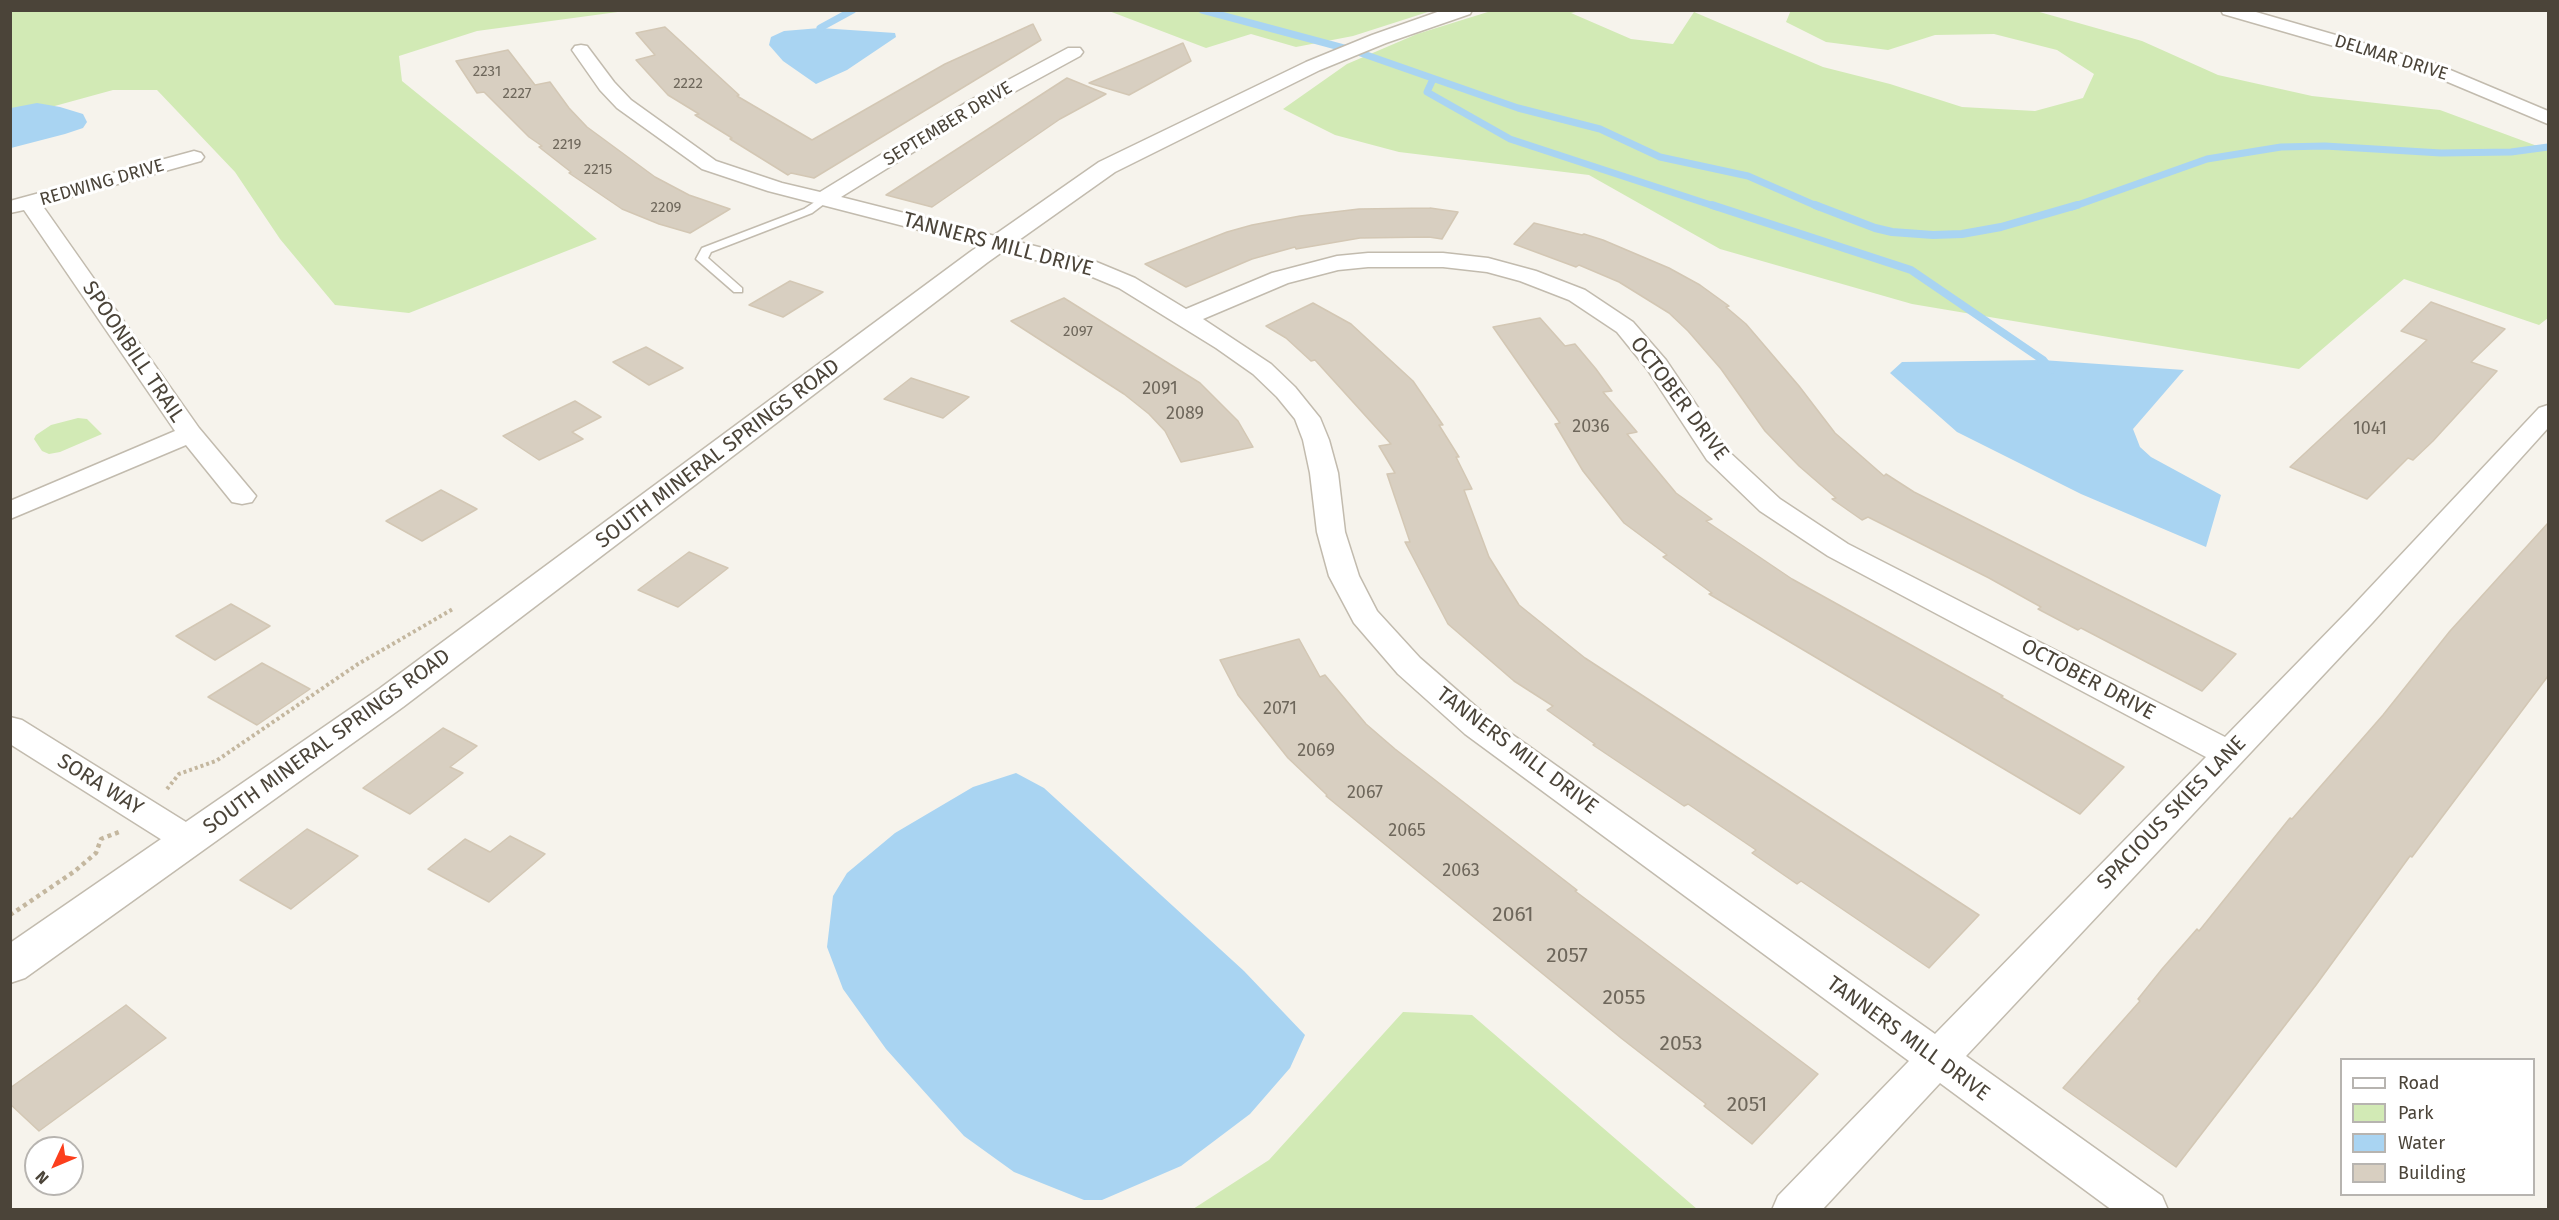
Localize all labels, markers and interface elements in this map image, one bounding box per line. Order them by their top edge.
street label: DELMAR DRIVE [2332,31,2450,85]
house number: 2231 [473,63,501,81]
house number: 2222 [673,75,703,93]
street label: SEPTEMBER DRIVE [880,77,1016,171]
house number: 2227 [503,85,531,103]
house number: 2219 [553,136,581,154]
street label: REDWING DRIVE [37,155,167,211]
house number: 2215 [584,161,612,179]
house number: 2209 [651,199,681,217]
street label: TANNERS MILL DRIVE [900,208,1096,282]
street label: SPOONBILL TRAIL [76,277,190,427]
house number: 2097 [1063,323,1093,341]
street label: OCTOBER DRIVE [1624,332,1734,466]
street label: SOUTH MINERAL SPRINGS ROAD [591,354,845,554]
house number: 2091 [1142,378,1178,400]
house number: 2089 [1166,403,1204,425]
house number: 2036 [1572,416,1610,438]
house number: 1041 [2353,418,2387,440]
street label: OCTOBER DRIVE [2017,634,2159,726]
street label: SOUTH MINERAL SPRINGS ROAD [199,644,455,840]
street label: TANNERS MILL DRIVE [1431,682,1603,820]
house number: 2071 [1263,698,1297,720]
street label: SPACIOUS SKIES LANE [2092,731,2252,895]
house number: 2069 [1297,740,1335,762]
street label: SORA WAY [53,749,147,821]
house number: 2067 [1347,782,1383,804]
house number: 2065 [1388,820,1426,842]
house number: 2063 [1442,860,1480,882]
house number: 2061 [1492,902,1534,928]
house number: 2057 [1546,943,1588,969]
street label: TANNERS MILL DRIVE [1821,971,1995,1107]
house number: 2055 [1602,985,1646,1011]
house number: 2053 [1660,1031,1702,1057]
legend [2340,1058,2535,1196]
text: Road [2398,1072,2440,1094]
house number: 2051 [1727,1092,1767,1118]
text: Park [2398,1102,2433,1124]
text: Water [2398,1132,2445,1154]
north arrow [24,1136,84,1196]
text: Building [2398,1162,2465,1184]
text: N [32,1167,53,1188]

